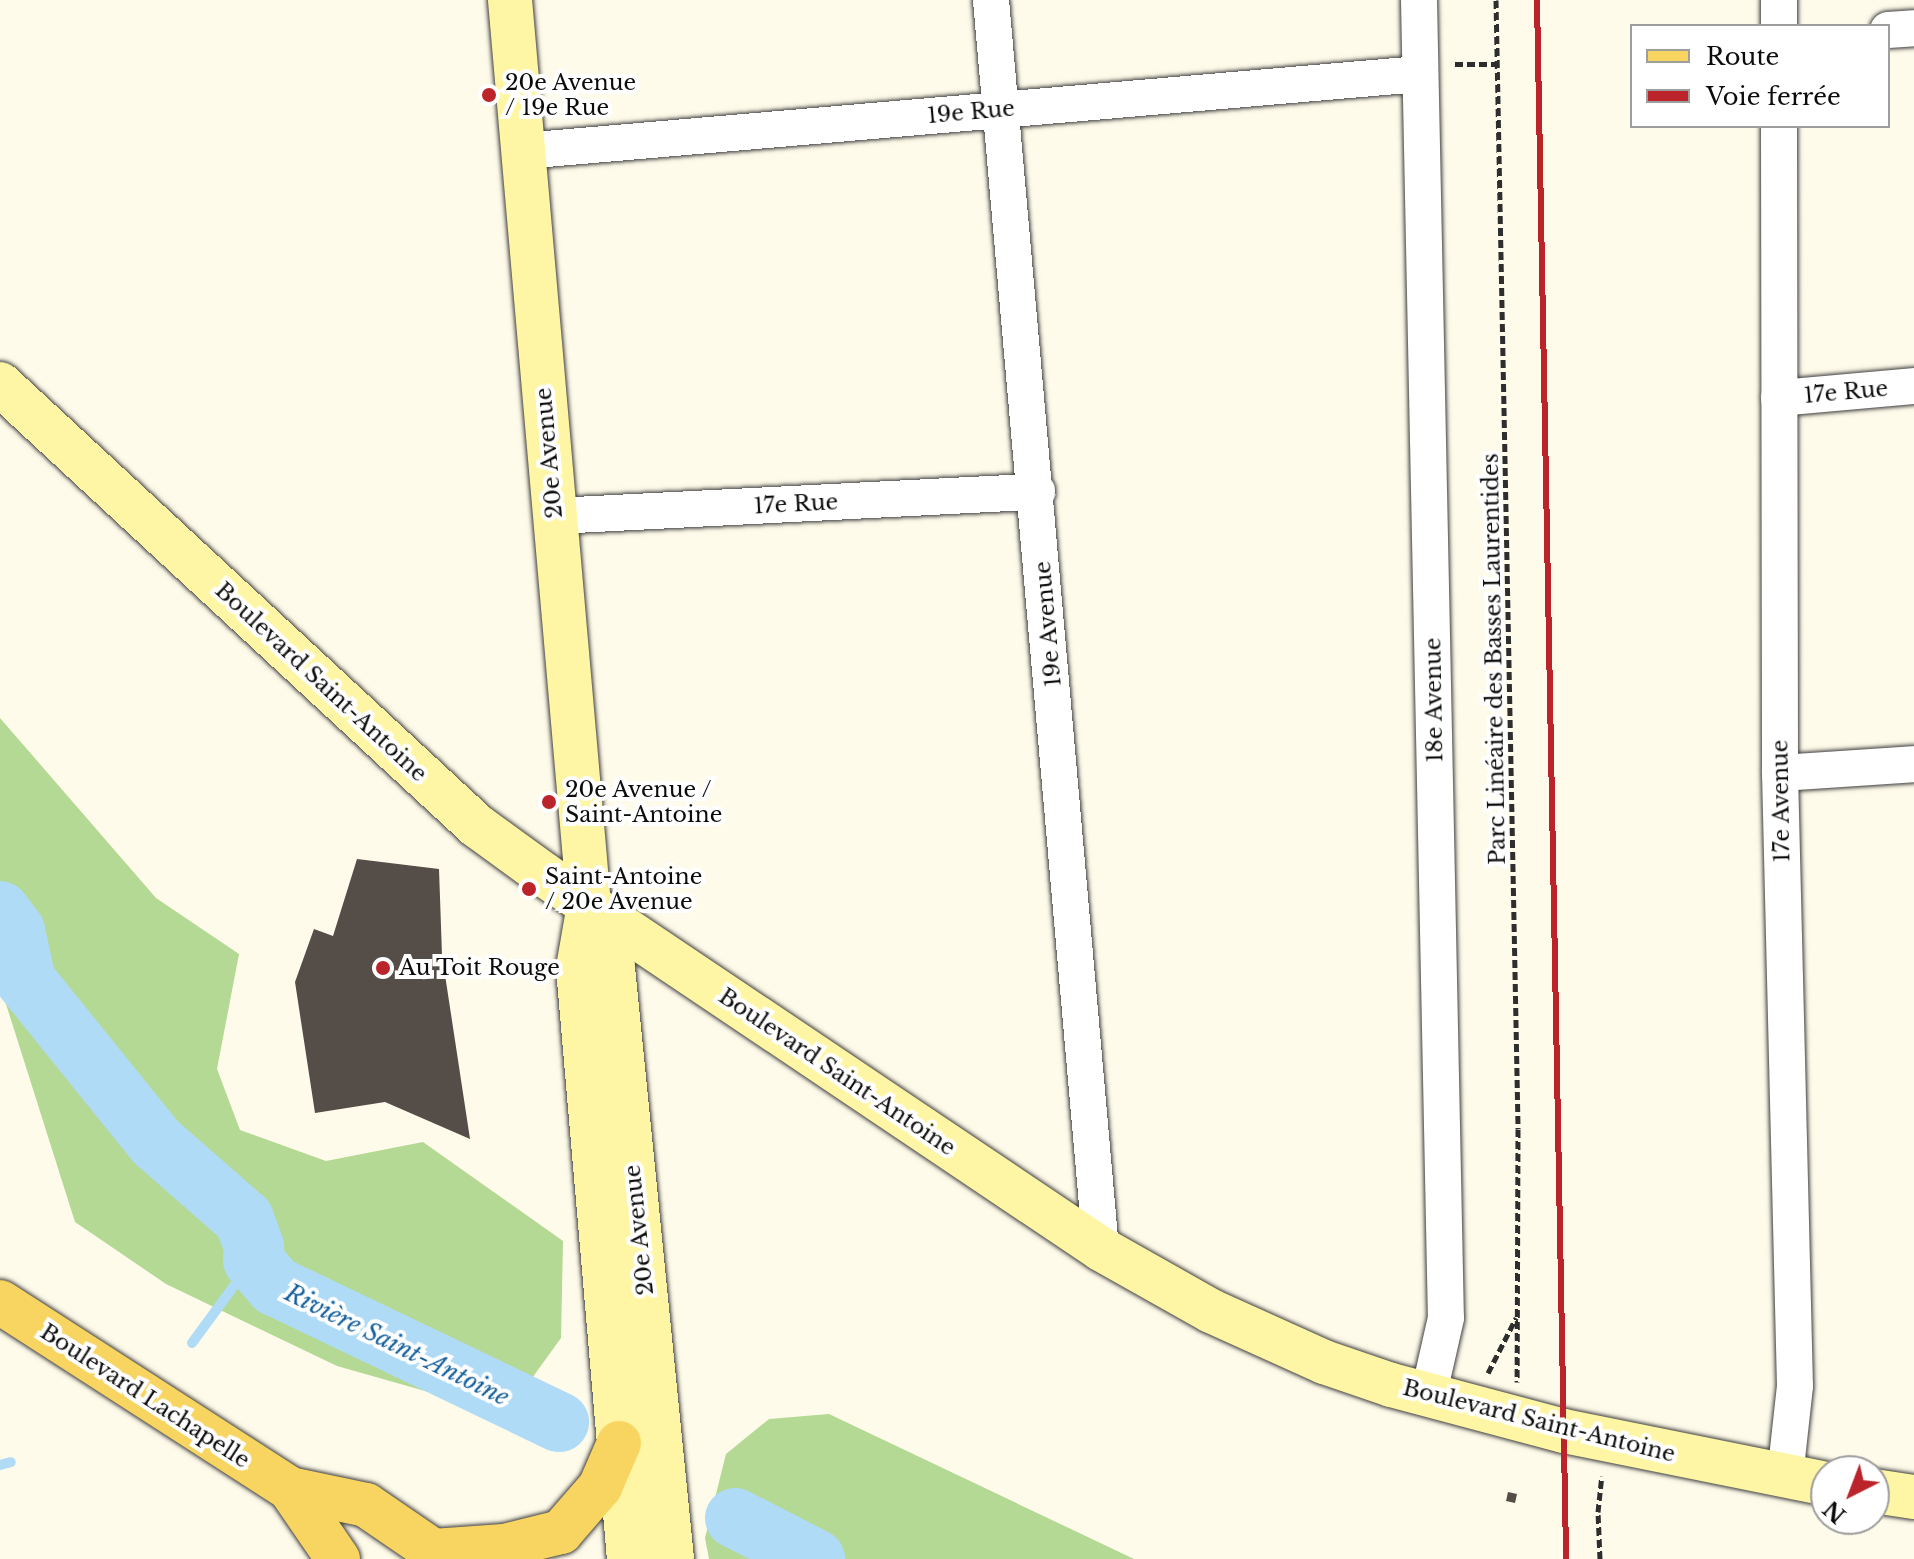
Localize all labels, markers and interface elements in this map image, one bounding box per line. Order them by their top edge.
legend [1630,24,1890,128]
text: Route [1706,42,1779,71]
place label: 20e Avenue / 19e Rue [505,69,637,120]
text: Voie ferrée [1706,82,1841,111]
marker: 20e Avenue / 19e Rue [480,86,498,104]
street label: 19e Rue [926,95,1016,129]
street label: 17e Rue [1803,375,1889,409]
street label: 20e Avenue [530,386,568,520]
street label: Parc Linéaire des Basses Laurentides [1477,453,1511,865]
street label: 17e Rue [753,489,839,519]
street label: 19e Avenue [1029,560,1067,688]
street label: Boulevard Saint-Antoine [210,577,432,787]
street label: 18e Avenue [1420,637,1448,763]
street label: 17e Avenue [1767,739,1795,863]
place label: 20e Avenue / Saint-Antoine [565,776,722,828]
marker: 20e Avenue / Saint-Antoine [540,793,558,811]
place label: Saint-Antoine / 20e Avenue [545,863,702,914]
marker: Saint-Antoine / 20e Avenue [520,880,538,898]
place label: Au Toit Rouge [399,955,560,981]
marker: Au Toit Rouge [374,959,392,977]
street label: Boulevard Saint-Antoine [714,983,960,1161]
street label: 20e Avenue [619,1163,659,1297]
water label: Rivière Saint-Antoine [280,1278,514,1412]
street label: Boulevard Lachapelle [35,1318,255,1474]
street label: Boulevard Saint-Antoine [1400,1374,1678,1468]
north arrow [1810,1455,1890,1535]
text: N [1818,1495,1852,1529]

